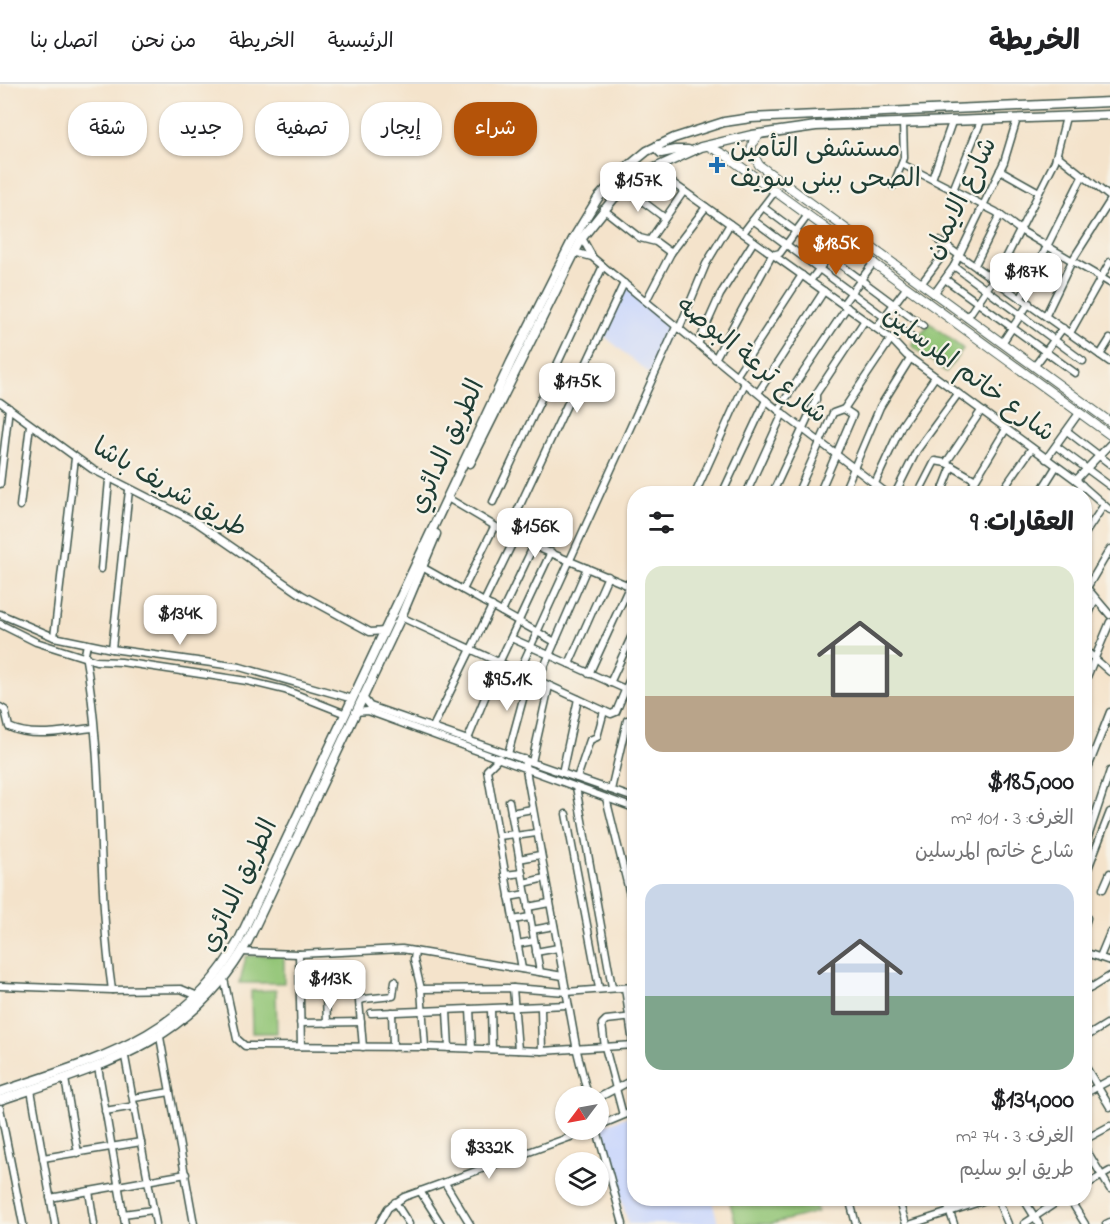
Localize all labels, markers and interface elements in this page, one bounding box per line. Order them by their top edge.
text: الخريطة [989,22,1080,63]
text: اتصل بنا [30,27,98,57]
text: من نحن [131,27,196,57]
text: الخريطة [229,27,295,57]
text: الرئيسية [328,27,394,57]
chip: شقة [68,102,147,156]
chip: جديد [159,102,243,156]
chip: تصفية [255,102,349,156]
chip: إيجار [361,102,442,156]
chip: شراء [454,102,537,156]
place label: مستشفى التأمين الصحى ببنى سويف [730,131,921,199]
street label: شارع الايمان [916,131,1008,267]
marker: مستشفى التأمين الصحى ببنى سويف [708,156,726,174]
pin: $157K [596,162,680,213]
text: $157K [614,167,662,196]
pin: $185K [794,225,878,276]
text: $185K [812,230,860,259]
pin: $187K [984,253,1068,304]
text: $187K [1004,258,1048,287]
street label: شارع ترعة البوصه [667,288,835,434]
street label: شارع خاتم المرسلين [874,298,1062,452]
pin: $175K [535,363,619,414]
text: $175K [553,368,601,397]
street label: الطريق الدائري [400,373,496,521]
street label: طريق شريف باشا [84,429,254,549]
text: العقارات: 9 [970,505,1074,543]
icon: filters [645,506,678,539]
pin: $156K [493,508,577,559]
text: $156K [511,513,559,542]
pin: $134K [138,595,222,646]
text: $134K [158,600,202,629]
icon: home [806,605,914,713]
pin: $95.1K [458,661,556,712]
text: $95.1K [482,666,532,695]
text: $185,000 [987,764,1074,802]
text: الغرف: 3 · 101 m² [951,805,1074,834]
street label: الطريق الدائري [191,813,289,959]
text: شارع خاتم المرسلين [915,838,1074,867]
icon: home [806,923,914,1031]
pin: $113K [288,960,372,1011]
text: $113K [309,965,351,994]
text: $134,000 [990,1082,1074,1120]
north arrow [555,1086,609,1140]
map controls [555,1086,609,1206]
text: الغرف: 3 · 74 m² [956,1123,1074,1152]
pin: $332K [447,1129,531,1180]
text: $332K [465,1134,513,1163]
button: layers [555,1152,609,1206]
text: طريق ابو سليم [959,1156,1074,1185]

